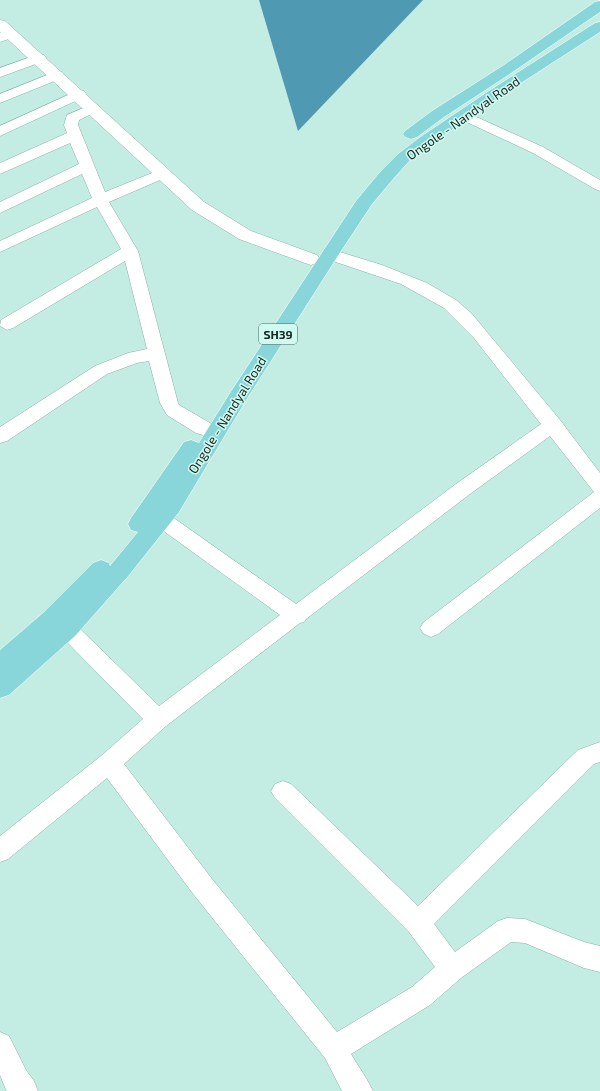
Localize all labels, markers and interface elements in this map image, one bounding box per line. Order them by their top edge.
street label: Ongole - Nandyal Road [403,73,523,163]
road number: SH39 [259,324,297,344]
street label: Ongole - Nandyal Road [184,354,270,476]

